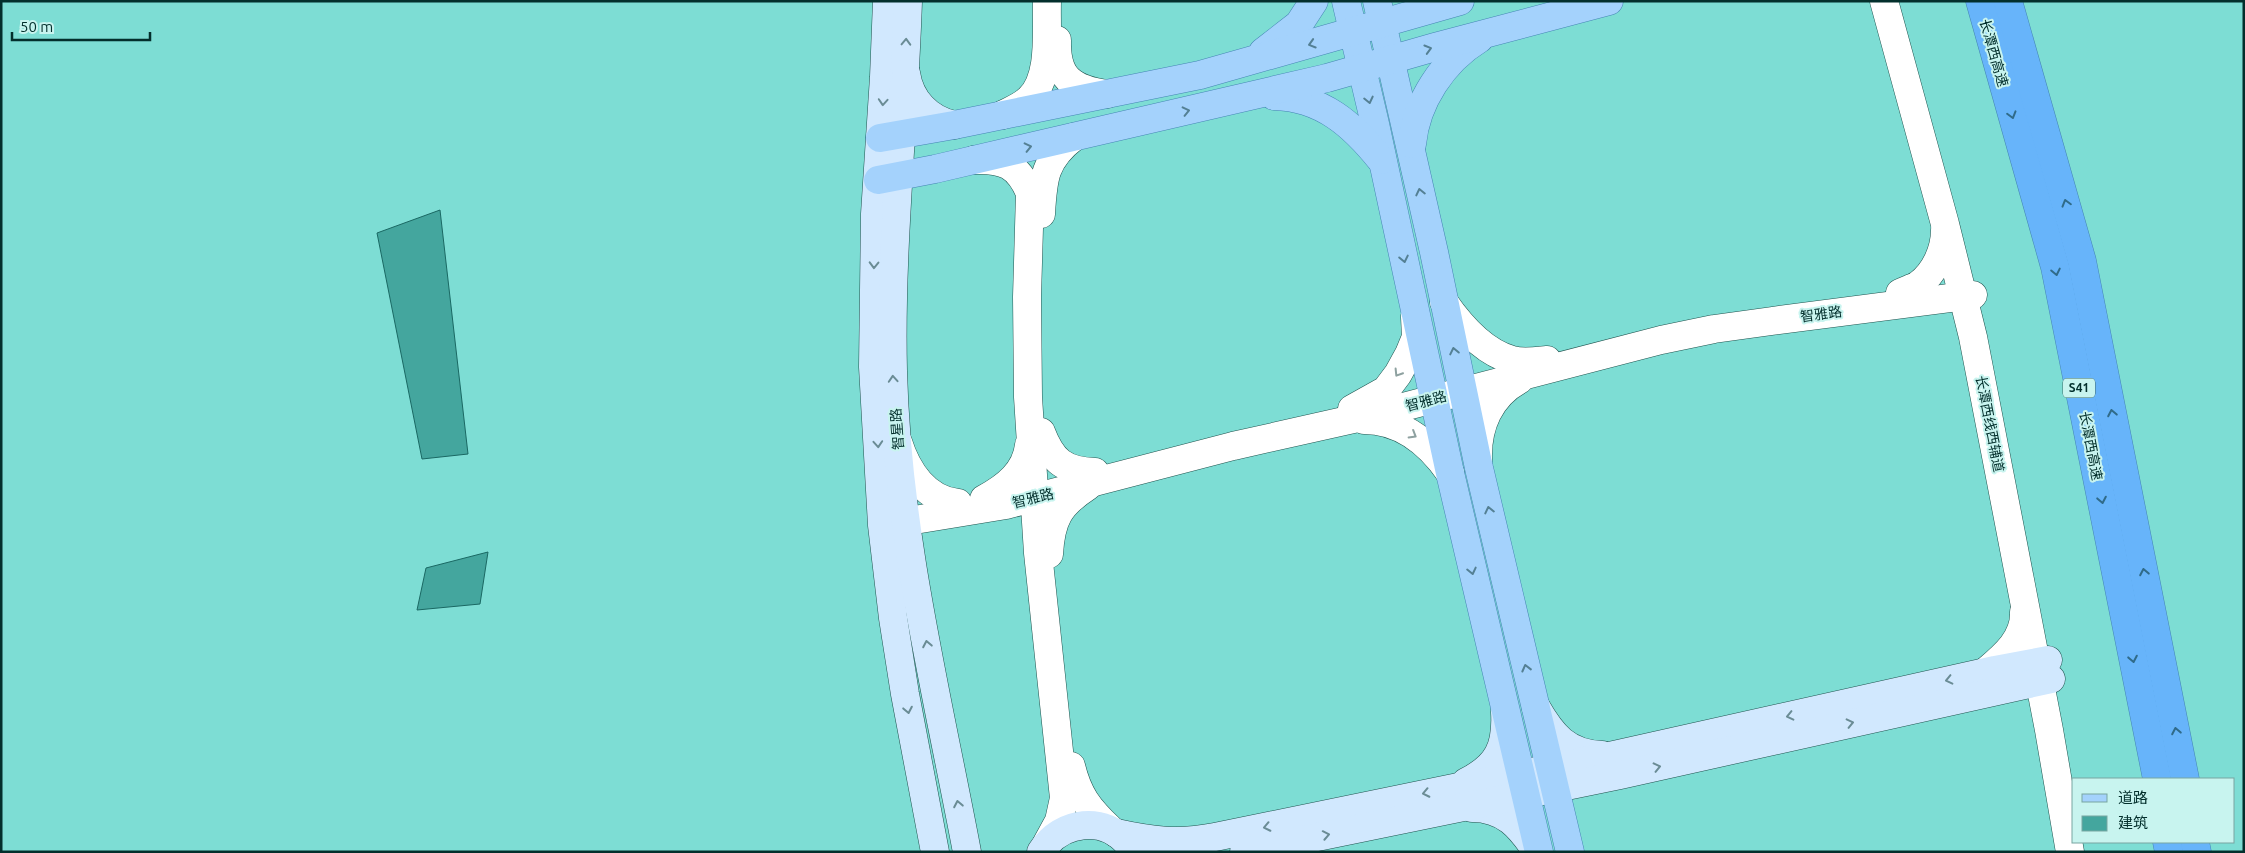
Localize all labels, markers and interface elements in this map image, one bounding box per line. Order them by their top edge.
scale bar [12,10,150,42]
street label: 长潭西高速 [1977,17,2011,89]
text: 50 m [20,18,53,35]
one-way arrow [901,38,912,46]
one-way arrow [1308,38,1316,48]
one-way arrow [1424,44,1432,54]
one-way arrow [1363,95,1374,104]
one-way arrow [877,99,888,107]
one-way arrow [1182,106,1191,117]
one-way arrow [2007,111,2017,119]
one-way arrow [1023,142,1032,153]
one-way arrow [1415,188,1426,197]
one-way arrow [2061,199,2071,207]
one-way arrow [1398,254,1409,263]
one-way arrow [869,261,879,269]
one-way arrow [2050,267,2061,276]
street label: 智雅路 [1799,303,1843,325]
one-way arrow [1449,347,1460,356]
one-way arrow [1395,367,1404,376]
street label: 长潭西线西辅道 [1973,374,2007,474]
one-way arrow [888,375,899,383]
road number: S41 [2063,378,2095,398]
street label: 智雅路 [1404,388,1448,414]
street label: 智星路 [888,407,906,451]
one-way arrow [2108,408,2118,417]
street label: 长潭西高速 [2076,410,2106,482]
one-way arrow [1408,429,1417,439]
one-way arrow [872,441,883,449]
street label: 智雅路 [1011,485,1055,511]
one-way arrow [2096,495,2106,504]
one-way arrow [1484,506,1495,515]
one-way arrow [1467,567,1477,576]
one-way arrow [2139,568,2150,576]
one-way arrow [923,640,933,649]
one-way arrow [2127,655,2138,664]
one-way arrow [1521,664,1532,673]
one-way arrow [1944,674,1953,685]
one-way arrow [902,706,912,714]
one-way arrow [1786,710,1795,721]
one-way arrow [1845,718,1854,729]
one-way arrow [2171,727,2181,736]
one-way arrow [1652,762,1661,773]
legend [2072,778,2235,843]
one-way arrow [1422,788,1430,798]
text: 道路 [2118,789,2148,806]
one-way arrow [953,799,963,808]
text: 建筑 [2118,814,2148,831]
one-way arrow [1263,821,1271,831]
one-way arrow [1322,830,1331,841]

